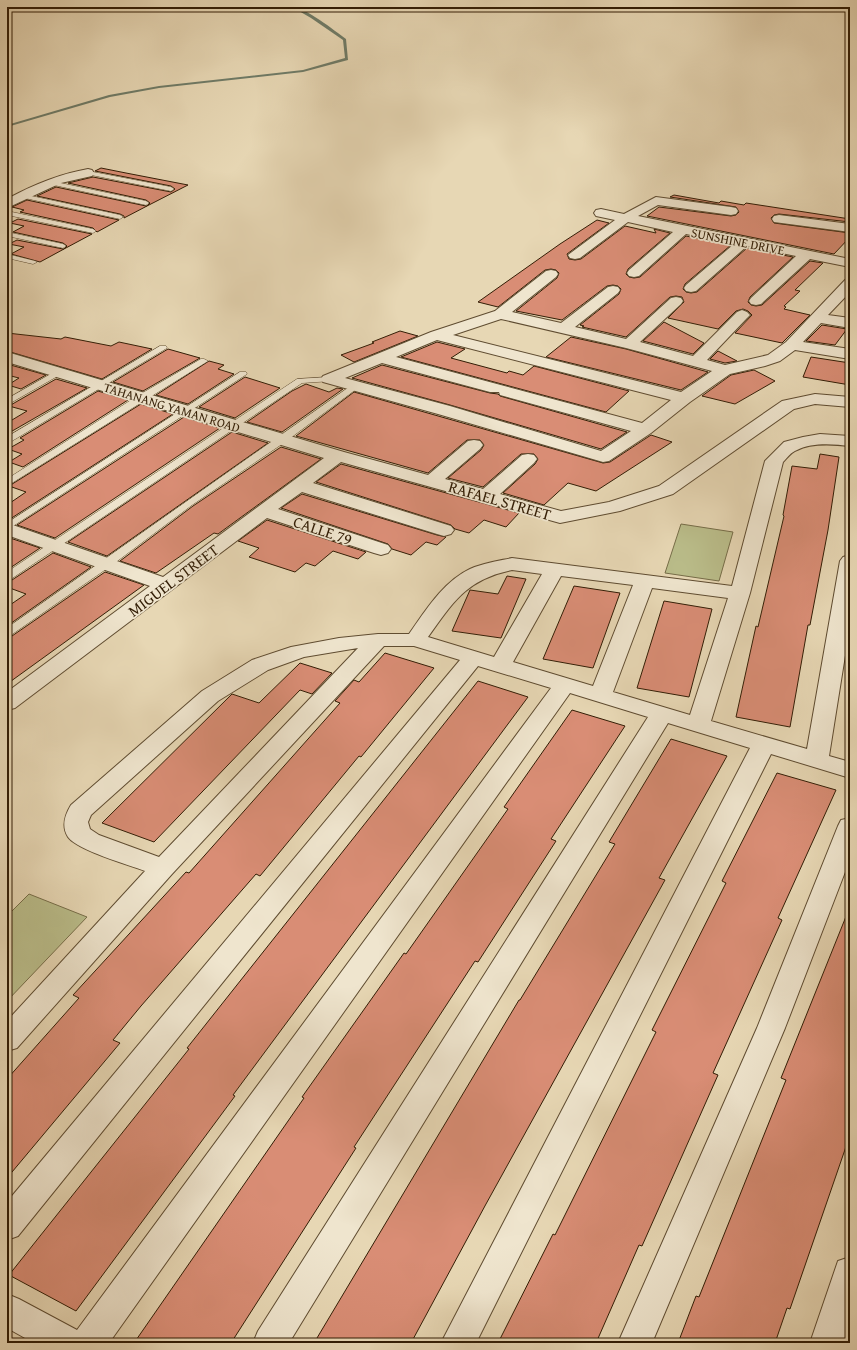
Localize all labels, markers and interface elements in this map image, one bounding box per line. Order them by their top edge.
street label: SUNSHINE DRIVE [690,223,787,260]
street label: TAHANANG YAMAN ROAD [101,378,242,437]
street label: RAFAEL STREET [446,474,554,526]
street label: CALLE 79 [290,509,356,551]
street label: MIGUEL STREET [122,538,224,622]

